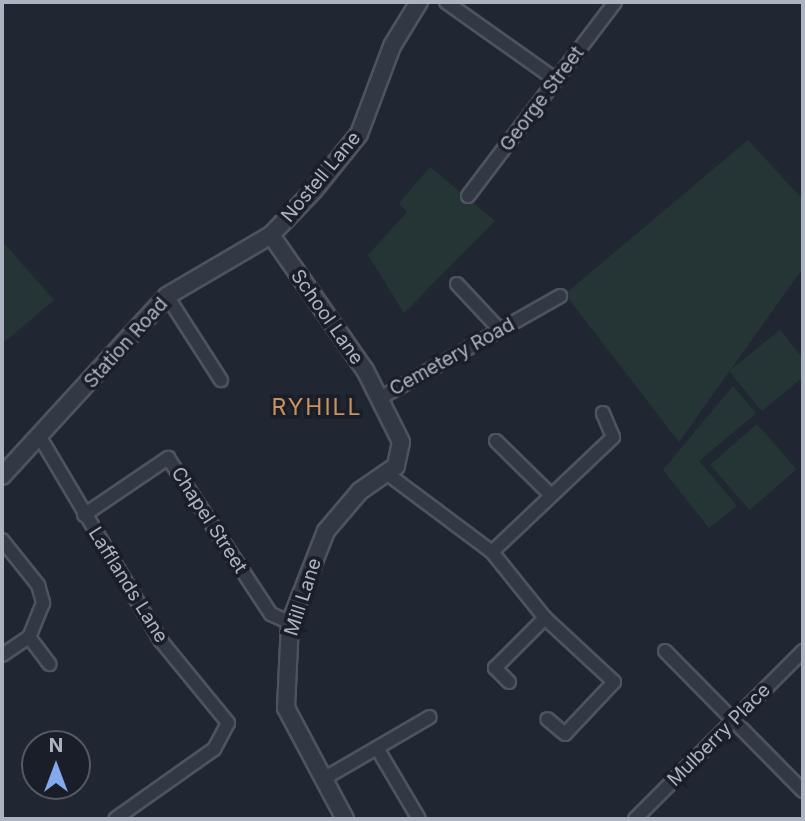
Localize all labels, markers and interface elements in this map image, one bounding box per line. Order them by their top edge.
street label: George Street [495,42,589,156]
street label: Nostell Lane [277,127,365,227]
street label: School Lane [286,265,368,369]
street label: Station Road [79,293,173,393]
street label: Cemetery Road [386,313,518,401]
district label: RYHILL [272,393,362,421]
street label: Chapel Street [166,463,252,577]
street label: Lafflands Lane [83,523,173,647]
street label: Mill Lane [280,555,326,639]
street label: Mulberry Place [663,679,775,791]
north arrow [21,730,91,800]
text: N [49,734,63,757]

